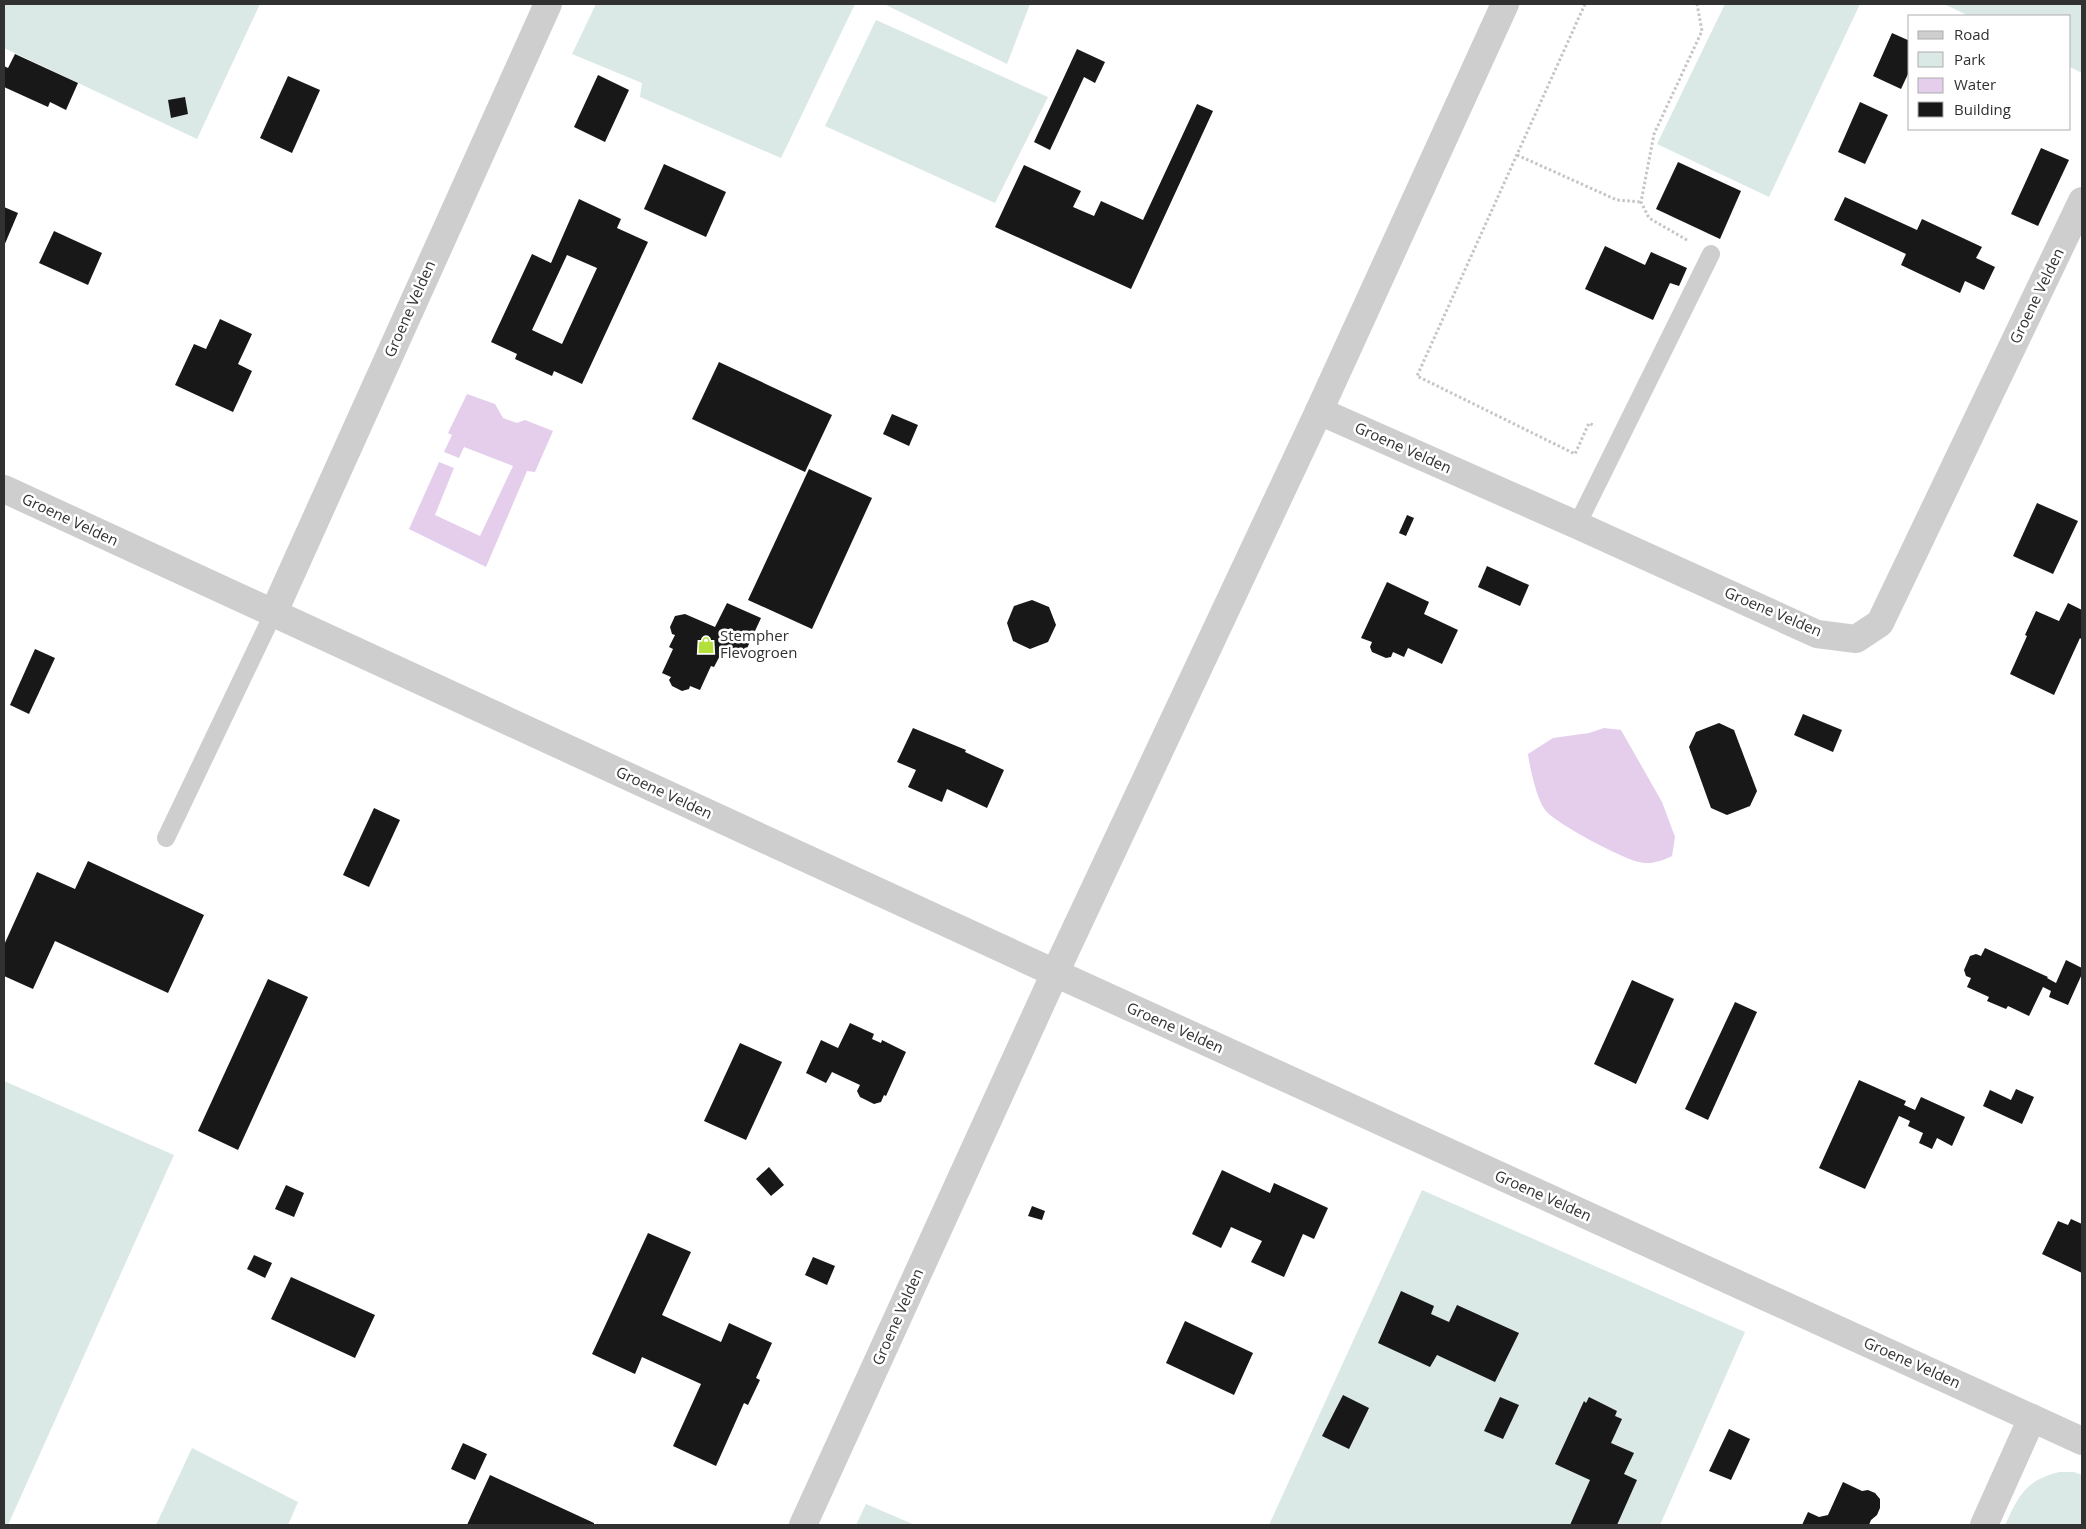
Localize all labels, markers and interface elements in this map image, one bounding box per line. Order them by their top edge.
legend [1908,15,2071,130]
text: Road [1954,24,1990,44]
text: Park [1954,49,1985,69]
text: Water [1954,74,1996,94]
text: Building [1954,99,2011,119]
street label: Groene Velden [2004,244,2068,347]
street label: Groene Velden [379,257,439,360]
street label: Groene Velden [1352,417,1455,477]
street label: Groene Velden [19,488,122,550]
street label: Groene Velden [1722,582,1825,641]
place label: Stempher Flevogroen [720,625,797,662]
shop icon: Stempher Flevogroen [696,635,716,655]
street label: Groene Velden [613,761,716,823]
street label: Groene Velden [1124,997,1227,1057]
street label: Groene Velden [1492,1165,1595,1225]
street label: Groene Velden [867,1265,927,1368]
street label: Groene Velden [1861,1332,1964,1392]

